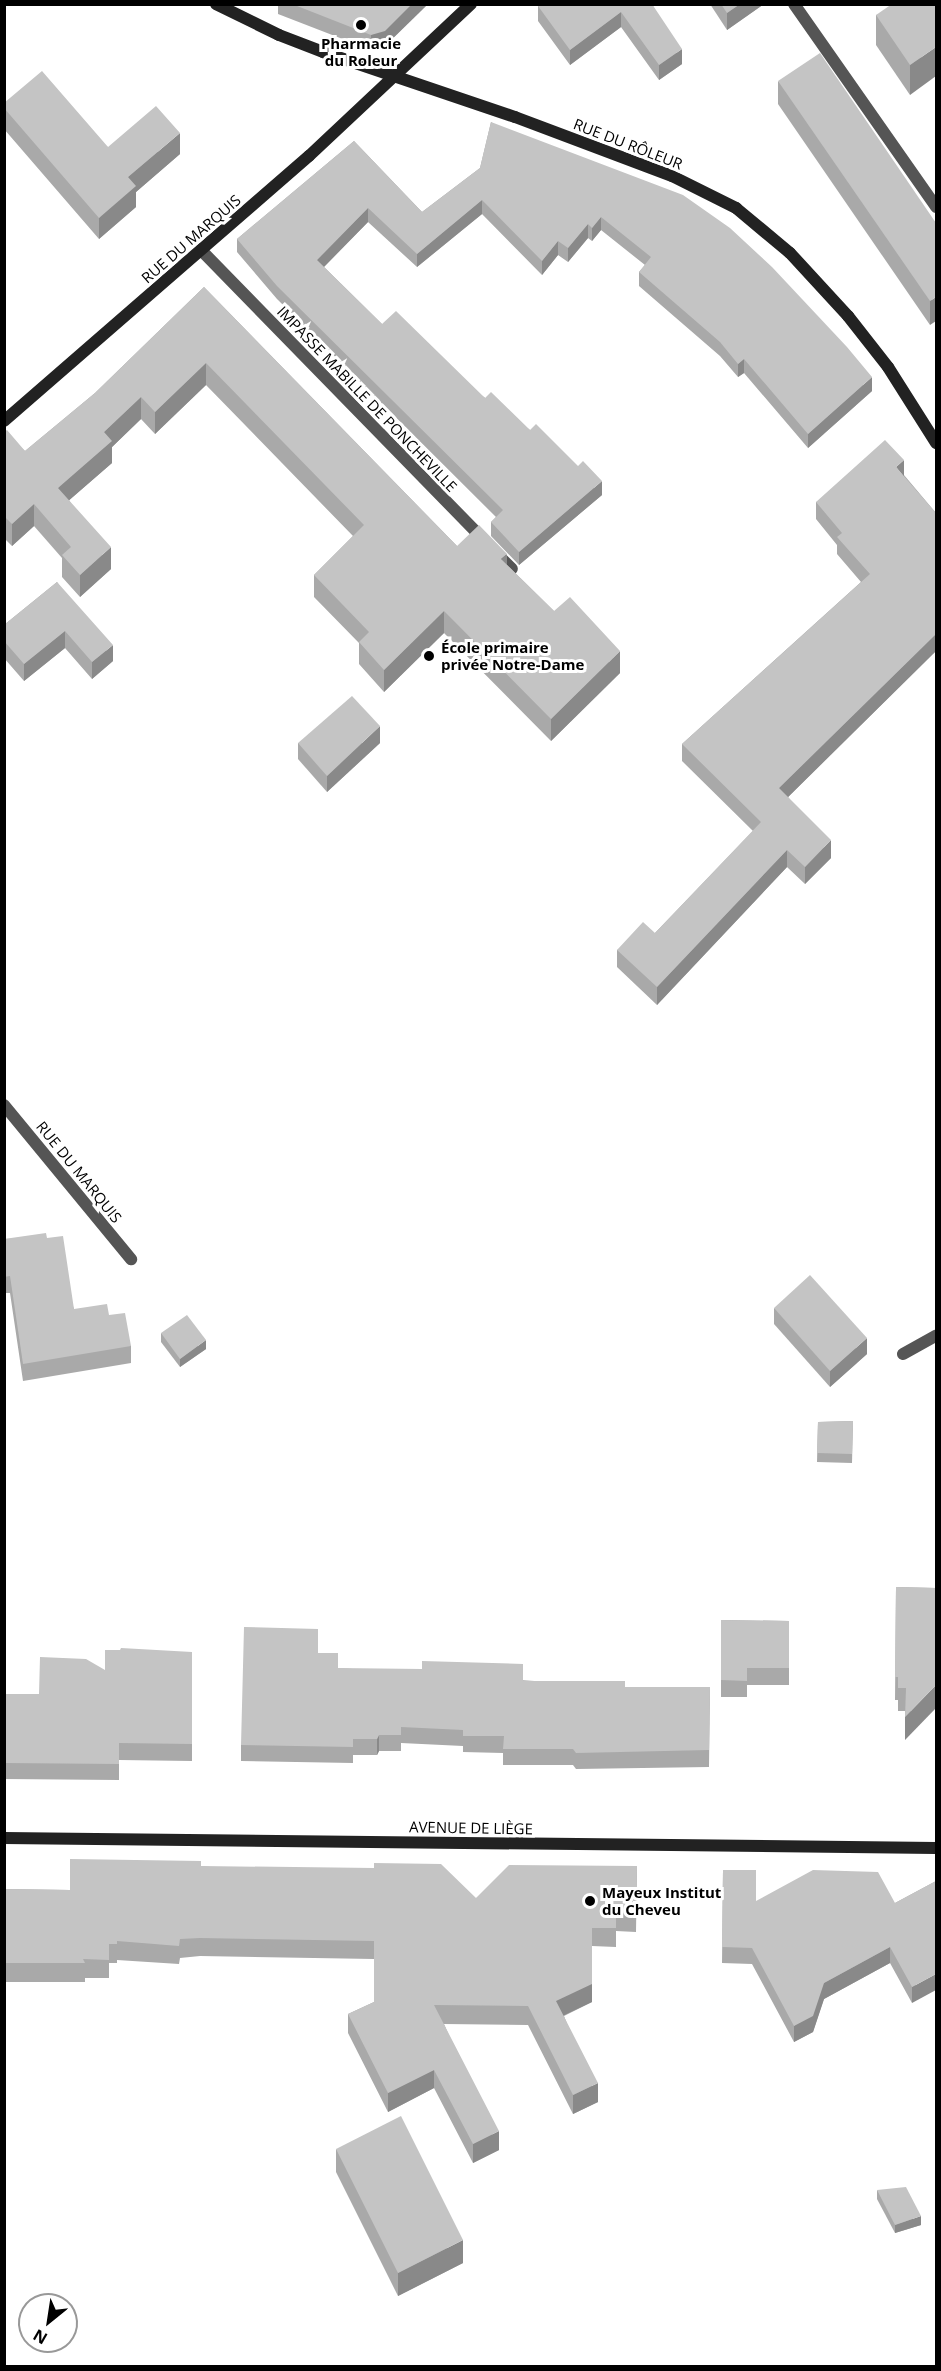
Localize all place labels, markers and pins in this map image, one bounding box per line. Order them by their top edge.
marker: Pharmacie du Roleur [354,18,368,32]
place label: Pharmacie du Roleur [321,34,401,69]
place label: École primaire privée Notre-Dame [441,638,584,673]
marker: École primaire privée Notre-Dame [422,649,436,663]
place label: Mayeux Institut du Cheveu [602,1883,721,1918]
marker: Mayeux Institut du Cheveu [583,1894,597,1908]

